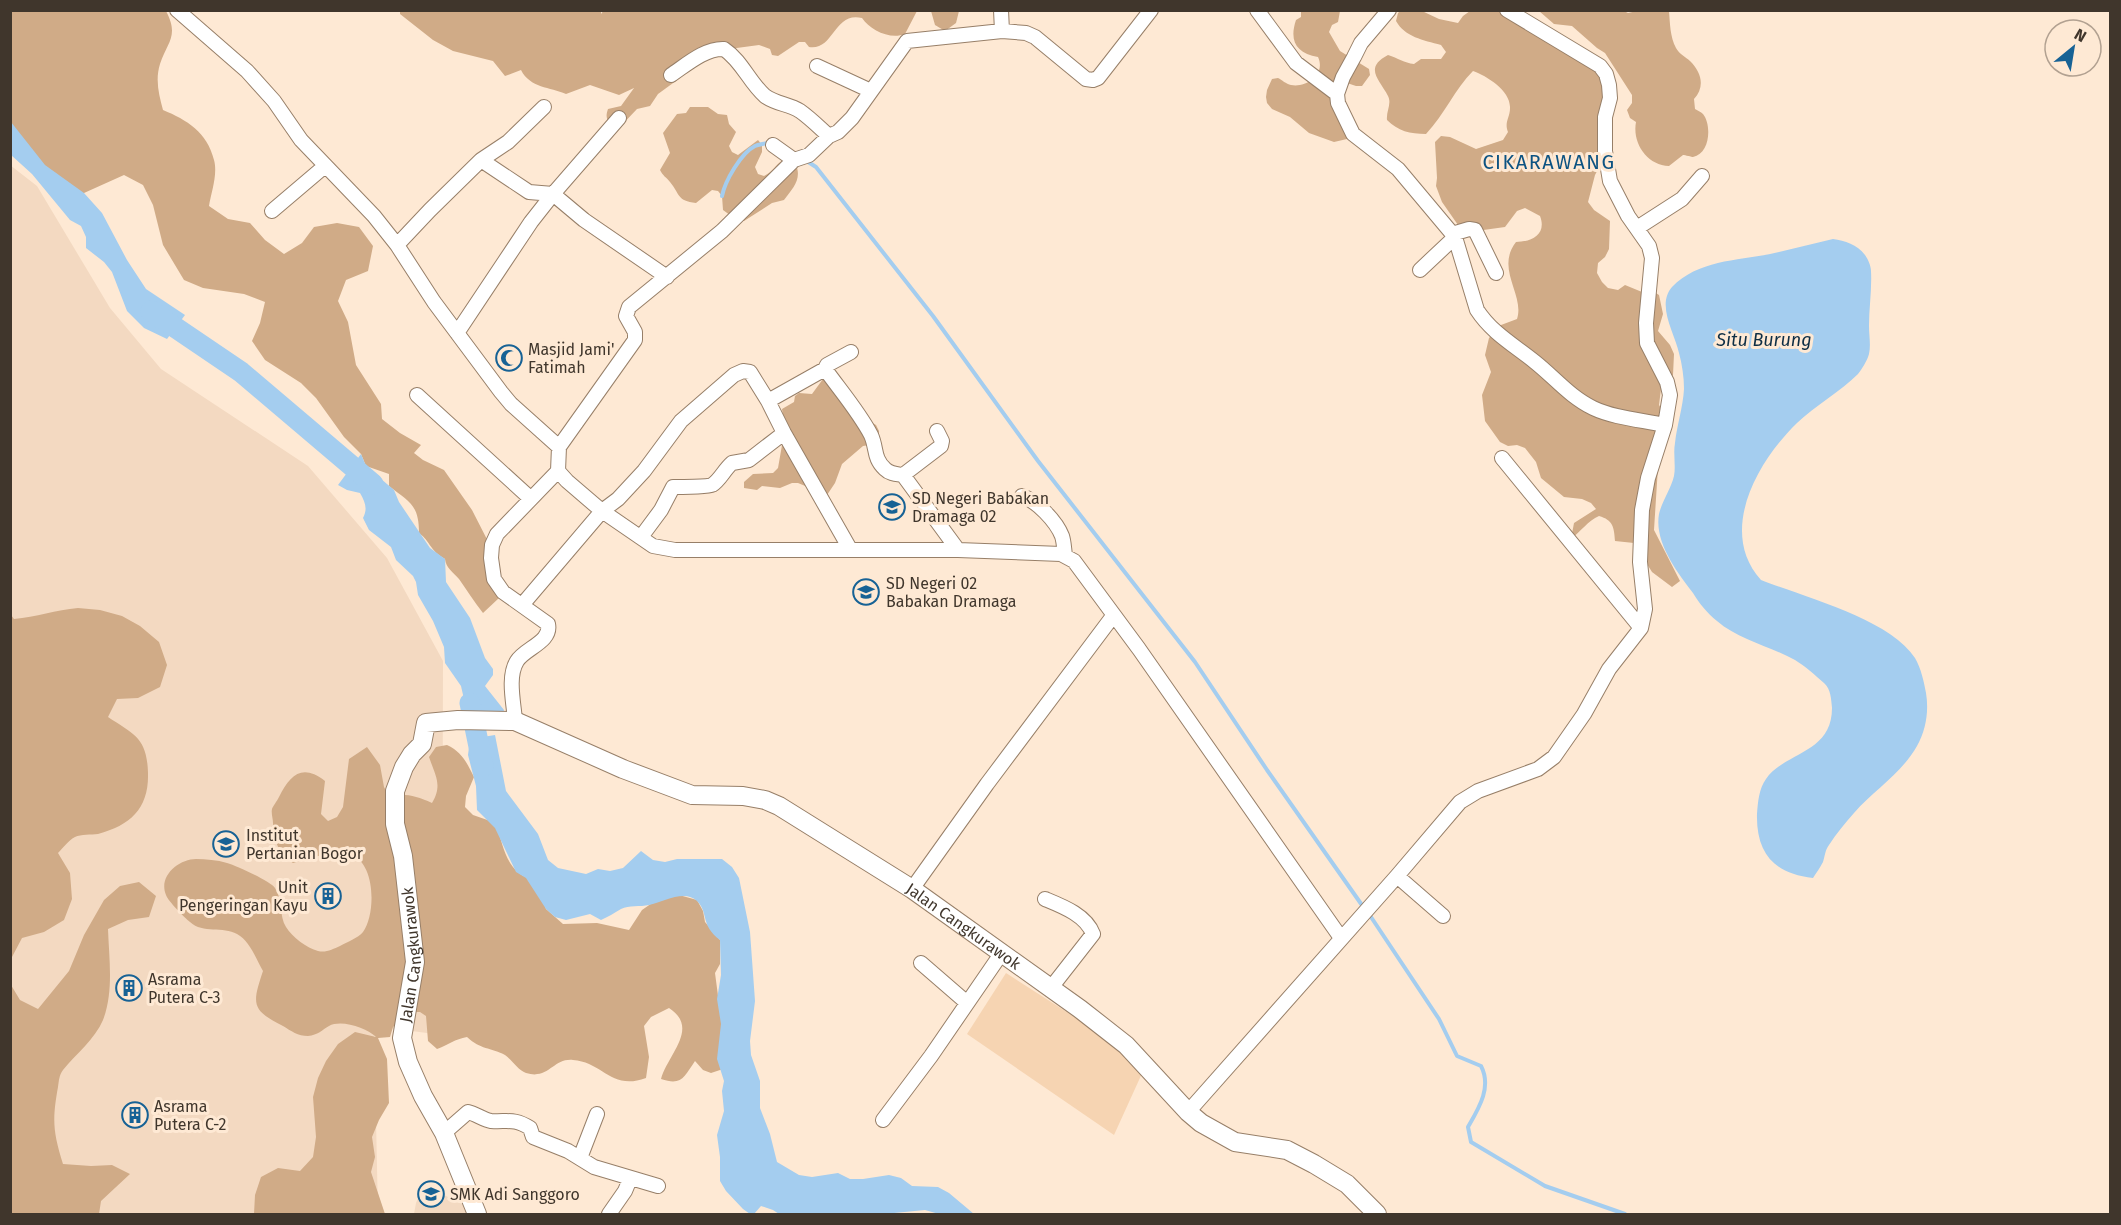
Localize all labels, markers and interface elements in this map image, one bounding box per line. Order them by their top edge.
north arrow [2043,18,2103,78]
text: N [2071,25,2090,46]
district label: CIKARAWANG [1482,150,1616,174]
water label: Situ Burung [1715,329,1812,351]
place label: Masjid Jami' Fatimah [528,340,615,377]
mosque icon: Masjid Jami' Fatimah [494,343,524,373]
place label: SD Negeri Babakan Dramaga 02 [912,489,1049,526]
school or university icon: SD Negeri Babakan Dramaga 02 [877,492,907,522]
place label: SD Negeri 02 Babakan Dramaga [886,574,1016,611]
school or university icon: SD Negeri 02 Babakan Dramaga [851,577,881,607]
place label: Institut Pertanian Bogor [246,826,364,863]
school or university icon: Institut Pertanian Bogor [211,829,241,859]
place label: Unit Pengeringan Kayu [179,878,308,915]
street label: Jalan Cangkurawok [903,878,1025,974]
building icon: Unit Pengeringan Kayu [313,881,343,911]
street label: Jalan Cangkurawok [395,885,425,1024]
place label: Asrama Putera C-3 [148,970,220,1007]
building icon: Asrama Putera C-3 [114,973,144,1003]
place label: Asrama Putera C-2 [154,1097,226,1134]
building icon: Asrama Putera C-2 [120,1100,150,1130]
school or university icon: SMK Adi Sanggoro [416,1179,446,1209]
place label: SMK Adi Sanggoro [450,1185,580,1204]

